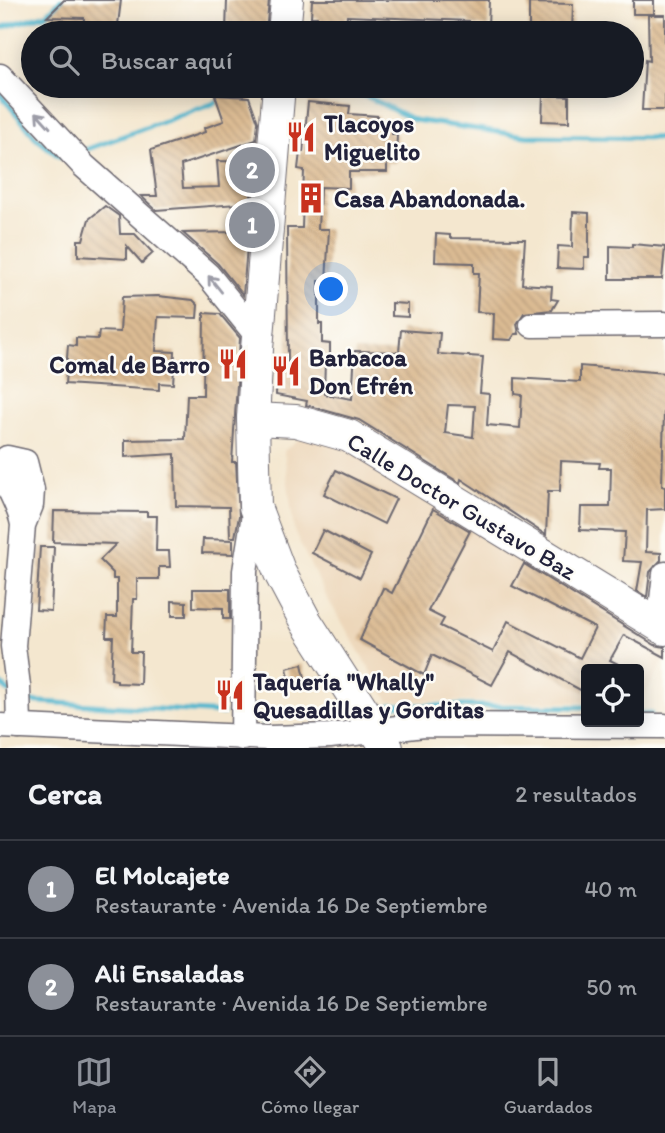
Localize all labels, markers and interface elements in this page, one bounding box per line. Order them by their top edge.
search box [21,21,644,98]
icon: search [45,41,83,79]
text: Buscar aquí [101,44,232,76]
place label: Tlacoyos Miguelito [323,109,420,167]
one-way arrow [35,111,51,129]
restaurant icon: Tlacoyos Miguelito [284,120,318,154]
pin: 2 [229,144,275,196]
building icon: Casa Abandonada. [294,181,328,215]
place label: Casa Abandonada. [334,184,525,213]
pin: 1 [229,199,275,251]
your location [314,272,348,306]
one-way arrow [208,276,223,294]
place label: Barbacoa Don Efrén [309,343,413,400]
restaurant icon: Comal de Barro [216,347,250,381]
place label: Comal de Barro [49,350,210,379]
restaurant icon: Barbacoa Don Efrén [269,354,303,388]
street label: Calle Doctor Gustavo Baz [342,426,582,586]
map controls [581,664,644,727]
button: locate [581,664,644,727]
place label: Taquería "Whally" Quesadillas y Gorditas [252,667,485,725]
restaurant icon: Taquería "Whally" Quesadillas y Gorditas [213,678,247,712]
text: Cerca [28,775,102,812]
text: 2 resultados [515,780,637,808]
text: El Molcajete [95,859,230,891]
text: 1 [46,875,56,903]
text: 40 m [584,875,637,903]
text: Restaurante · Avenida 16 De Septiembre [95,891,488,919]
text: Ali Ensaladas [95,957,244,989]
text: 2 [45,973,57,1001]
text: 50 m [586,973,637,1001]
text: Restaurante · Avenida 16 De Septiembre [95,989,488,1017]
tab: Mapa [72,1053,116,1118]
tab: Cómo llegar [261,1053,359,1118]
tab: Guardados [504,1053,593,1118]

